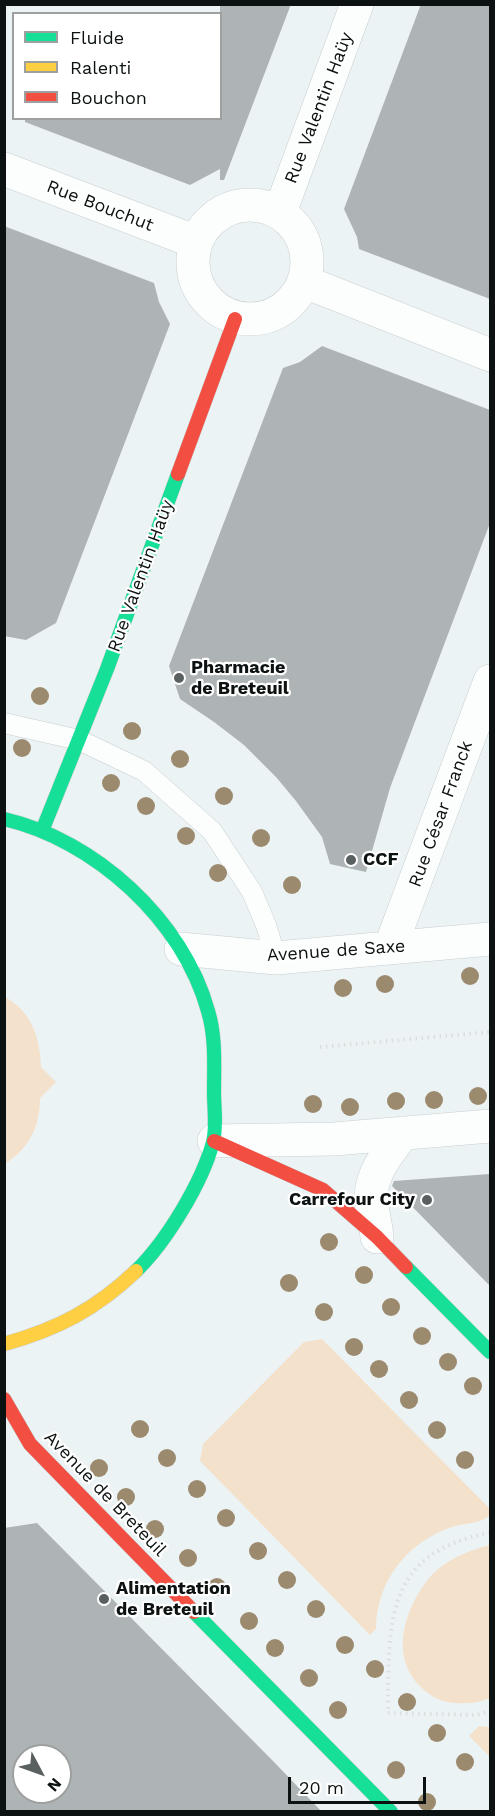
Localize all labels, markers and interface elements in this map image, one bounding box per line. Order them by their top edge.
legend [12,12,222,120]
text: Fluide [70,27,124,48]
street label: Rue Valentin Haüy [280,29,358,187]
text: Ralenti [70,57,131,78]
text: Bouchon [70,87,147,108]
street label: Rue Bouchut [43,176,157,236]
street label: Rue Valentin Haüy [103,497,179,655]
place label: Pharmacie de Breteuil [191,657,289,700]
marker: Pharmacie de Breteuil [172,671,186,685]
street label: Rue César Franck [404,738,478,890]
place label: CCF [363,849,399,871]
marker: CCF [344,853,358,867]
street label: Avenue de Saxe [266,935,406,967]
place label: Carrefour City [289,1189,415,1211]
marker: Carrefour City [420,1193,434,1207]
street label: Avenue de Breteuil [40,1427,170,1561]
place label: Alimentation de Breteuil [116,1578,231,1620]
marker: Alimentation de Breteuil [97,1592,111,1606]
north arrow [12,1744,72,1804]
scale bar [291,1765,429,1803]
text: N [43,1774,66,1796]
text: 20 m [299,1777,344,1798]

